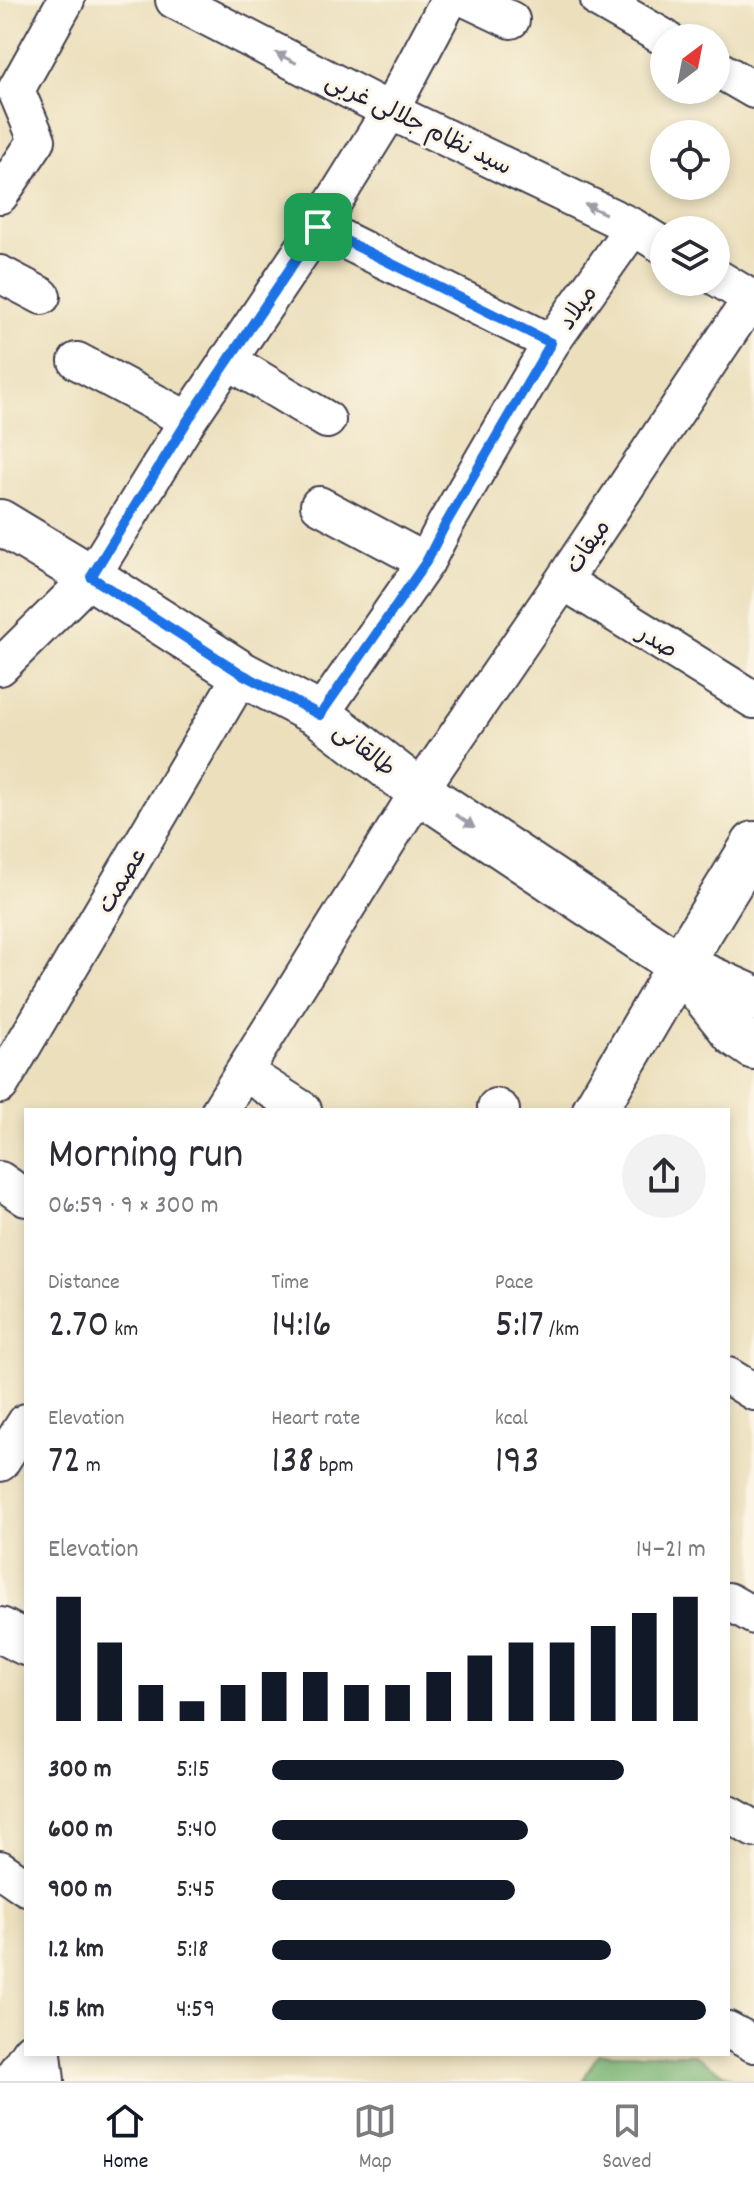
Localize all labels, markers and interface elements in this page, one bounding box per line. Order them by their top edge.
north arrow [650,24,730,104]
map controls [650,24,730,296]
one-way arrow [275,51,298,64]
street label: سید نظام جلالی غربی [319,66,517,186]
button: locate [650,120,730,200]
pin [284,193,352,261]
one-way arrow [584,202,607,216]
icon: arrive [296,205,340,249]
button: layers [650,216,730,296]
street label: میلاد [552,279,607,338]
street label: میقات [559,514,620,582]
street label: صدر [628,617,683,669]
street label: طالقانی [325,716,402,787]
one-way arrow [455,814,476,829]
street label: عصمت [91,842,157,921]
text: Morning run [48,1126,243,1189]
button: share [622,1134,706,1218]
text: 06:59 · 9 × 300 m [48,1188,219,1225]
text: Distance [48,1268,120,1299]
text: Time [271,1268,309,1299]
text: Pace [495,1268,534,1299]
text: 2.70 [48,1299,109,1356]
text: 14:16 [271,1299,332,1356]
text: 5:17 [495,1299,544,1356]
text: km [109,1315,138,1346]
text: /km [544,1315,579,1346]
text: Elevation [48,1404,125,1435]
text: Heart rate [271,1404,360,1435]
text: kcal [495,1404,528,1435]
text: 72 [48,1435,81,1492]
text: 138 [271,1435,314,1492]
text: 193 [495,1435,540,1492]
text: m [81,1451,101,1482]
text: bpm [314,1451,354,1482]
text: Elevation [48,1532,138,1569]
text: 14–21 m [636,1532,706,1569]
text: 300 m [48,1752,112,1789]
text: 5:15 [176,1752,210,1789]
text: 600 m [48,1812,113,1849]
text: 5:40 [176,1812,217,1849]
text: 900 m [48,1872,112,1909]
text: 5:45 [176,1872,215,1909]
text: 1.2 km [48,1932,104,1969]
text: 5:18 [176,1932,208,1969]
text: 1.5 km [48,1992,105,2029]
text: 4:59 [176,1992,215,2029]
tab: Home [102,2099,148,2178]
tab: Map [353,2099,397,2178]
tab: Saved [602,2099,651,2178]

